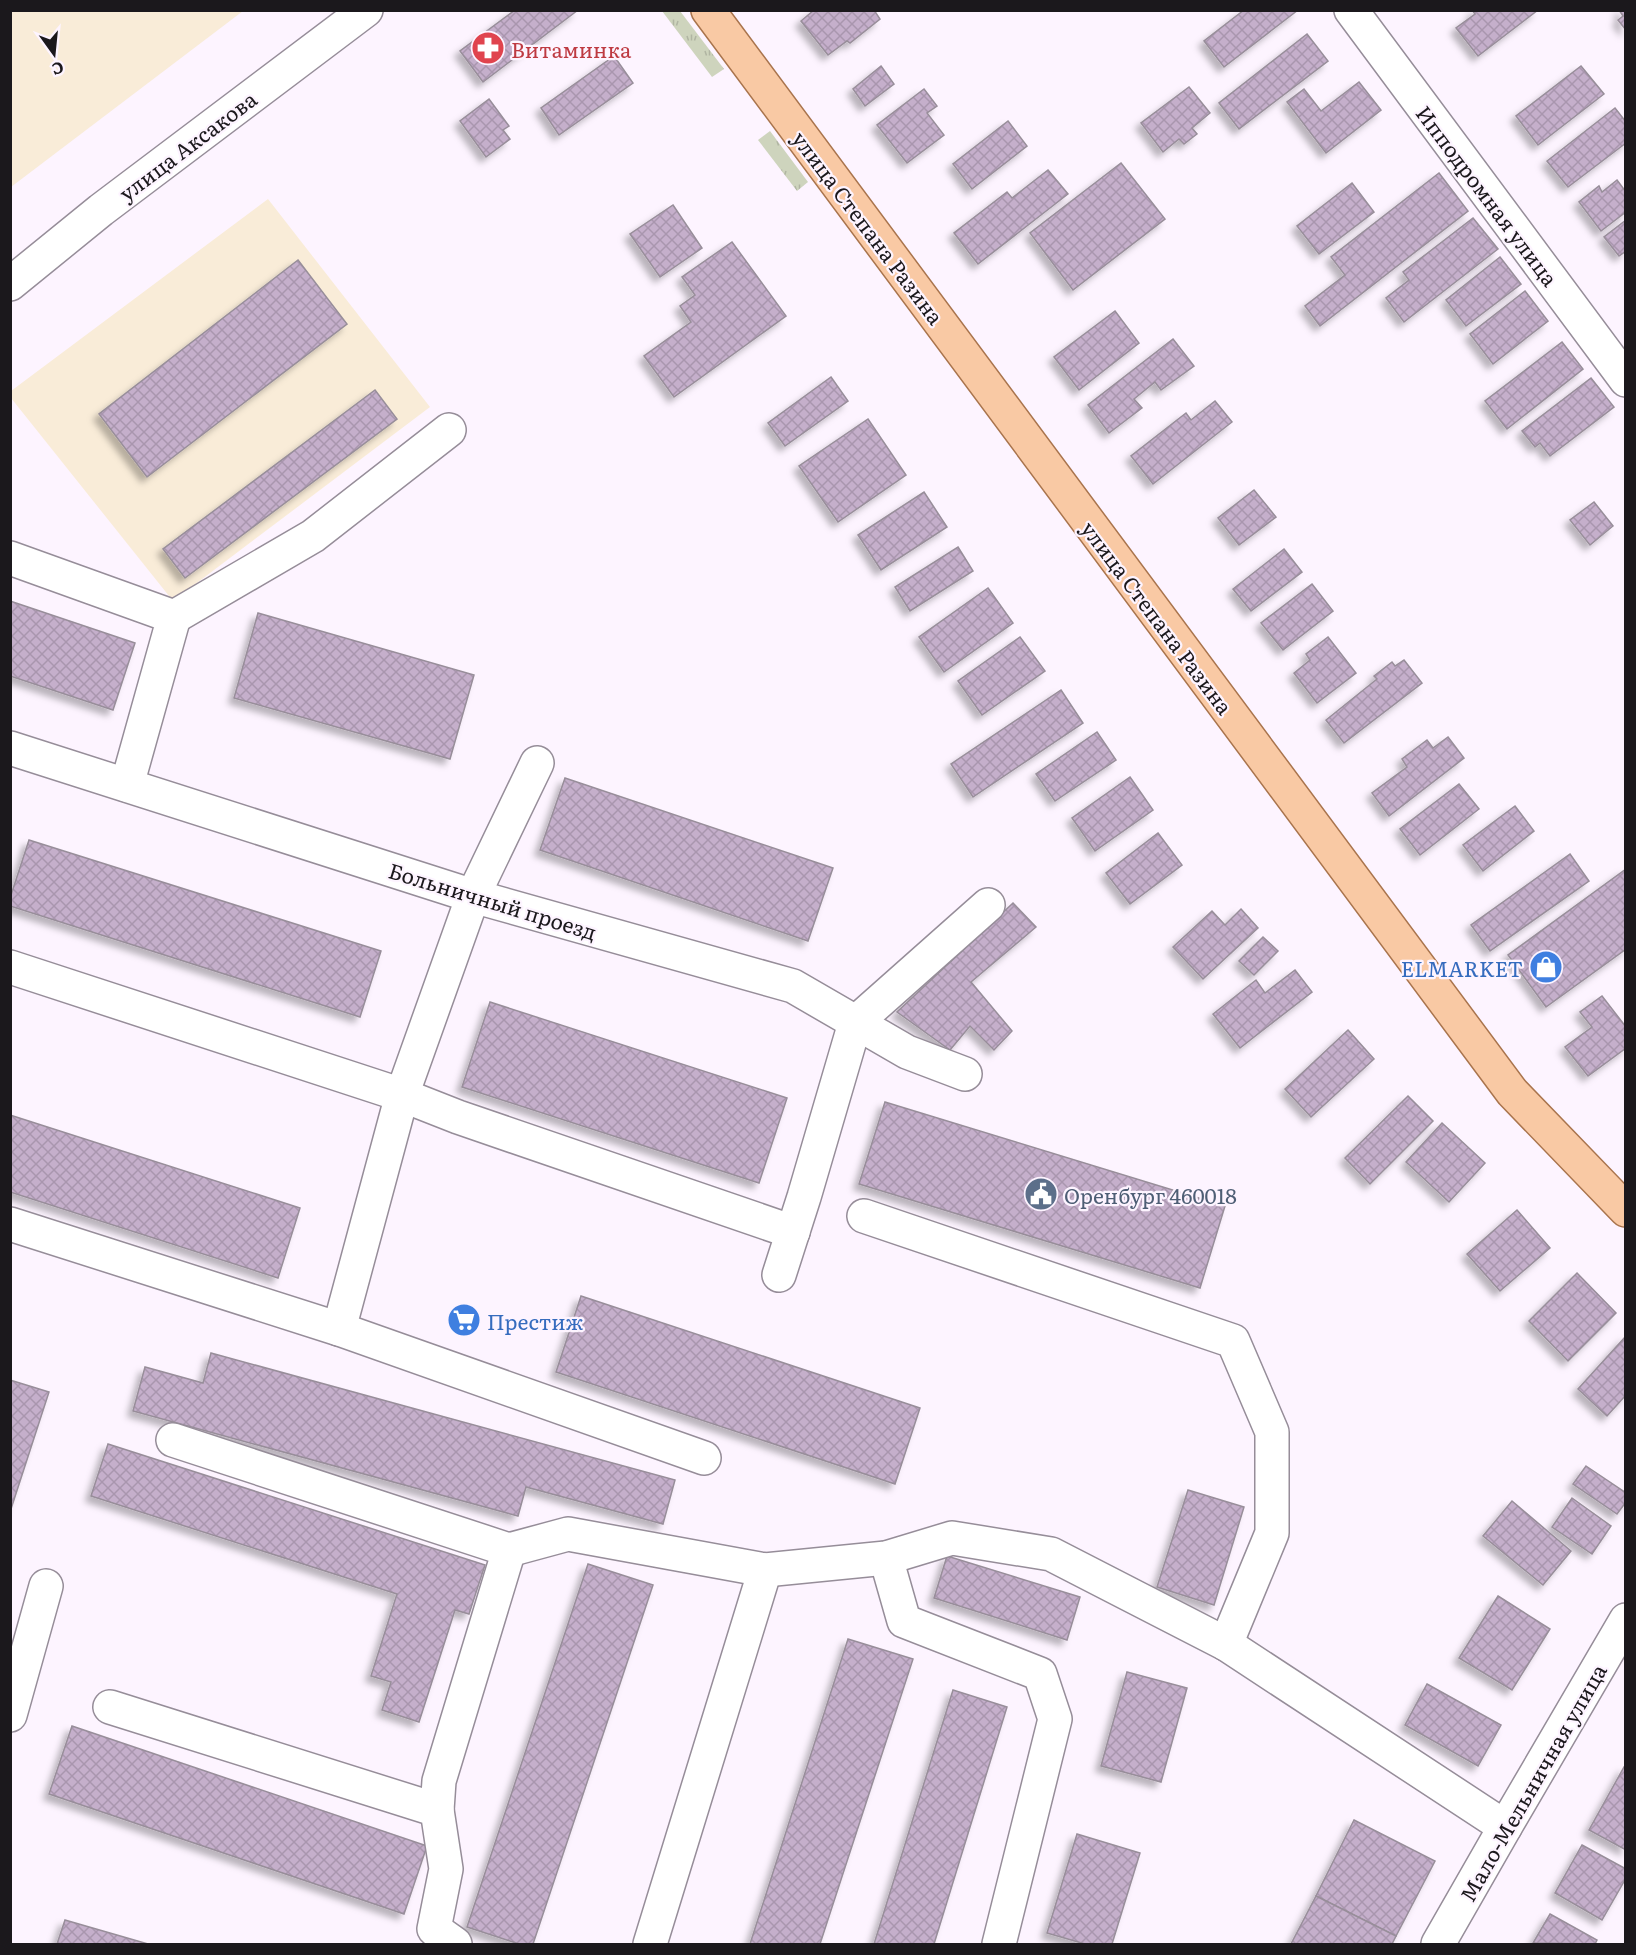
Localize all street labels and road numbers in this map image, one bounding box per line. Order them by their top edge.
street label: улица Аксакова [112,82,263,207]
street label: Ипподромная улица [1410,98,1567,292]
street label: улица Степана Разина [786,124,953,331]
street label: улица Степана Разина [1075,514,1242,721]
street label: Больничный проезд [385,854,601,946]
street label: Мало-Мельничная улица [1451,1657,1613,1907]

